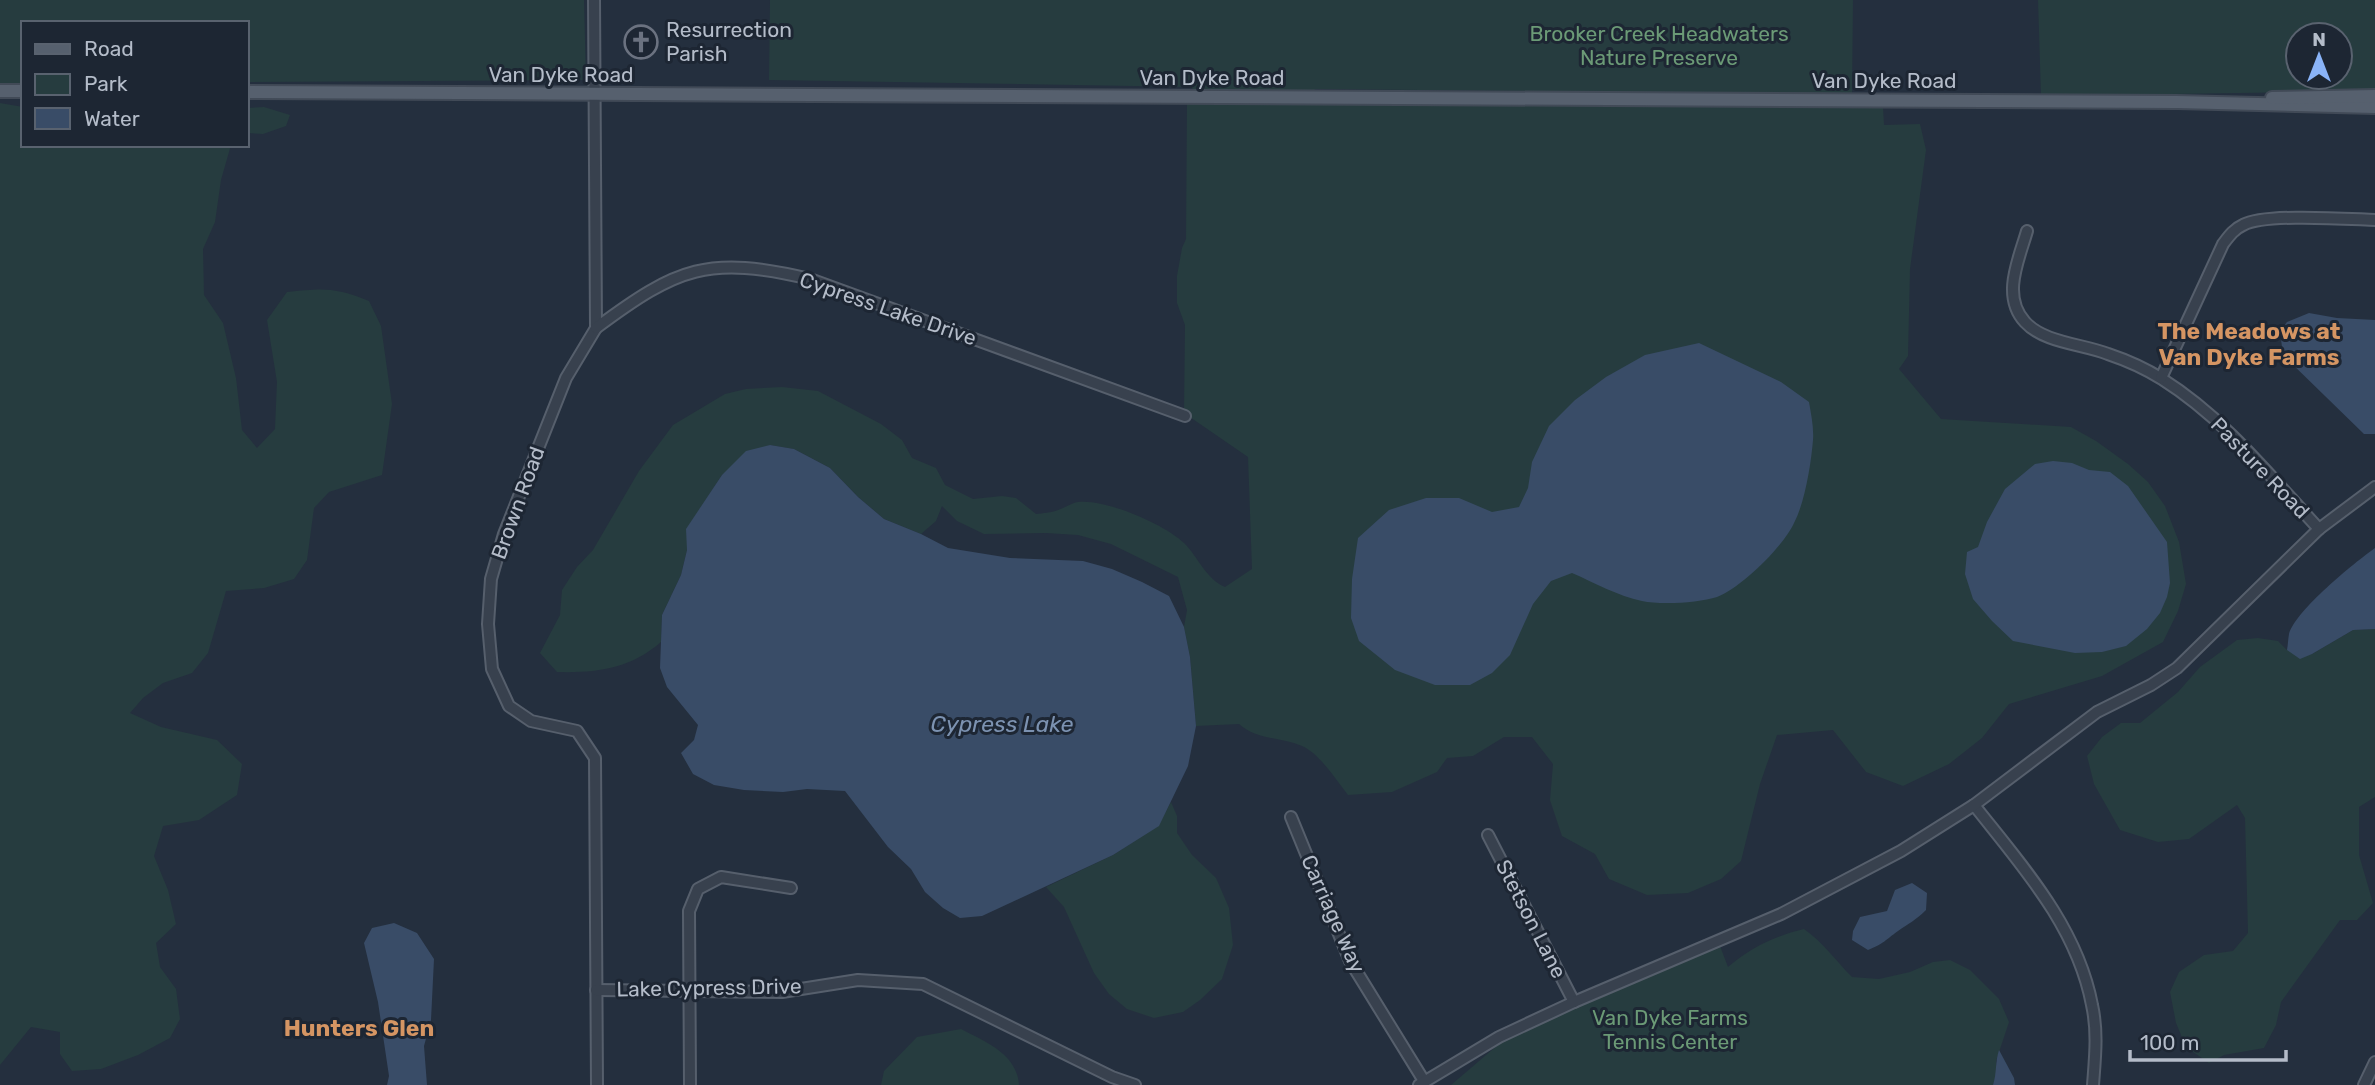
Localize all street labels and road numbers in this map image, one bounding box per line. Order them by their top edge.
street label: Van Dyke Road [488,62,634,87]
street label: Van Dyke Road [1139,65,1285,90]
street label: Van Dyke Road [1811,68,1957,93]
street label: Cypress Lake Drive [796,267,980,351]
street label: Pasture Road [2206,412,2315,523]
street label: Brown Road [486,443,549,563]
street label: Carriage Way [1296,851,1371,977]
street label: Stetson Lane [1491,855,1572,982]
street label: Lake Cypress Drive [616,973,802,1002]

